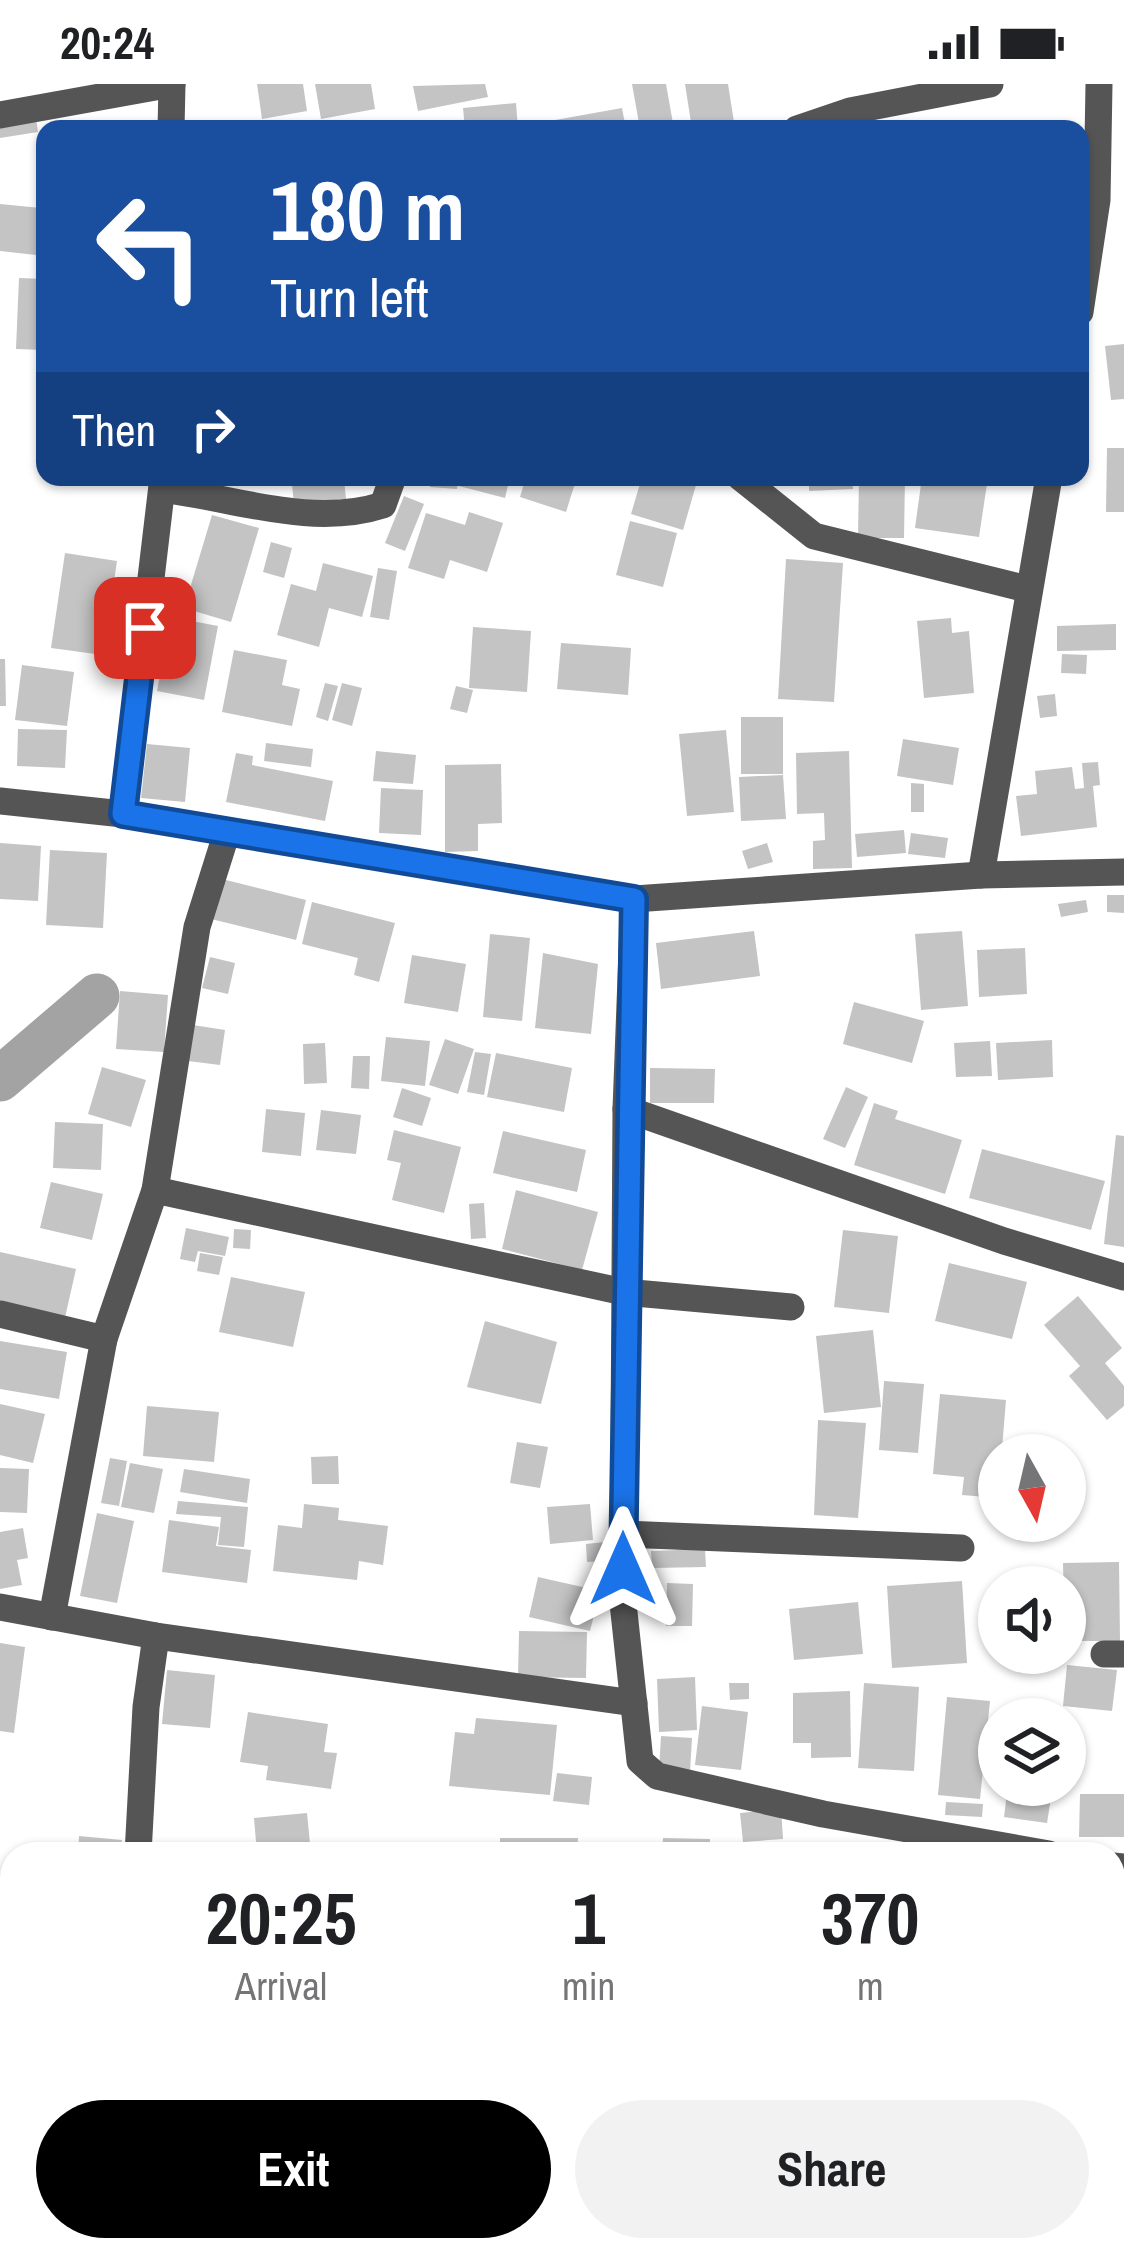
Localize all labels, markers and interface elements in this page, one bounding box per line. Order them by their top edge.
text: 20:24 [60,12,154,73]
text: 180 m [270,153,465,266]
icon: left [72,168,228,324]
text: Turn left [270,261,429,334]
icon: right [180,396,246,462]
text: Then [72,399,156,460]
pin [94,577,196,679]
icon: arrive [112,595,178,661]
north arrow [978,1434,1086,1542]
map controls [978,1434,1086,1806]
position arrow [560,1506,686,1632]
button: sound [978,1566,1086,1674]
button: layers [978,1698,1086,1806]
text: 20:25 [206,1869,357,1966]
text: 1 [572,1869,605,1966]
text: 370 [821,1869,919,1966]
text: Arrival [235,1960,327,2012]
text: min [562,1960,615,2012]
text: m [857,1960,884,2012]
button: Exit [36,2100,551,2238]
button: Share [575,2100,1089,2238]

